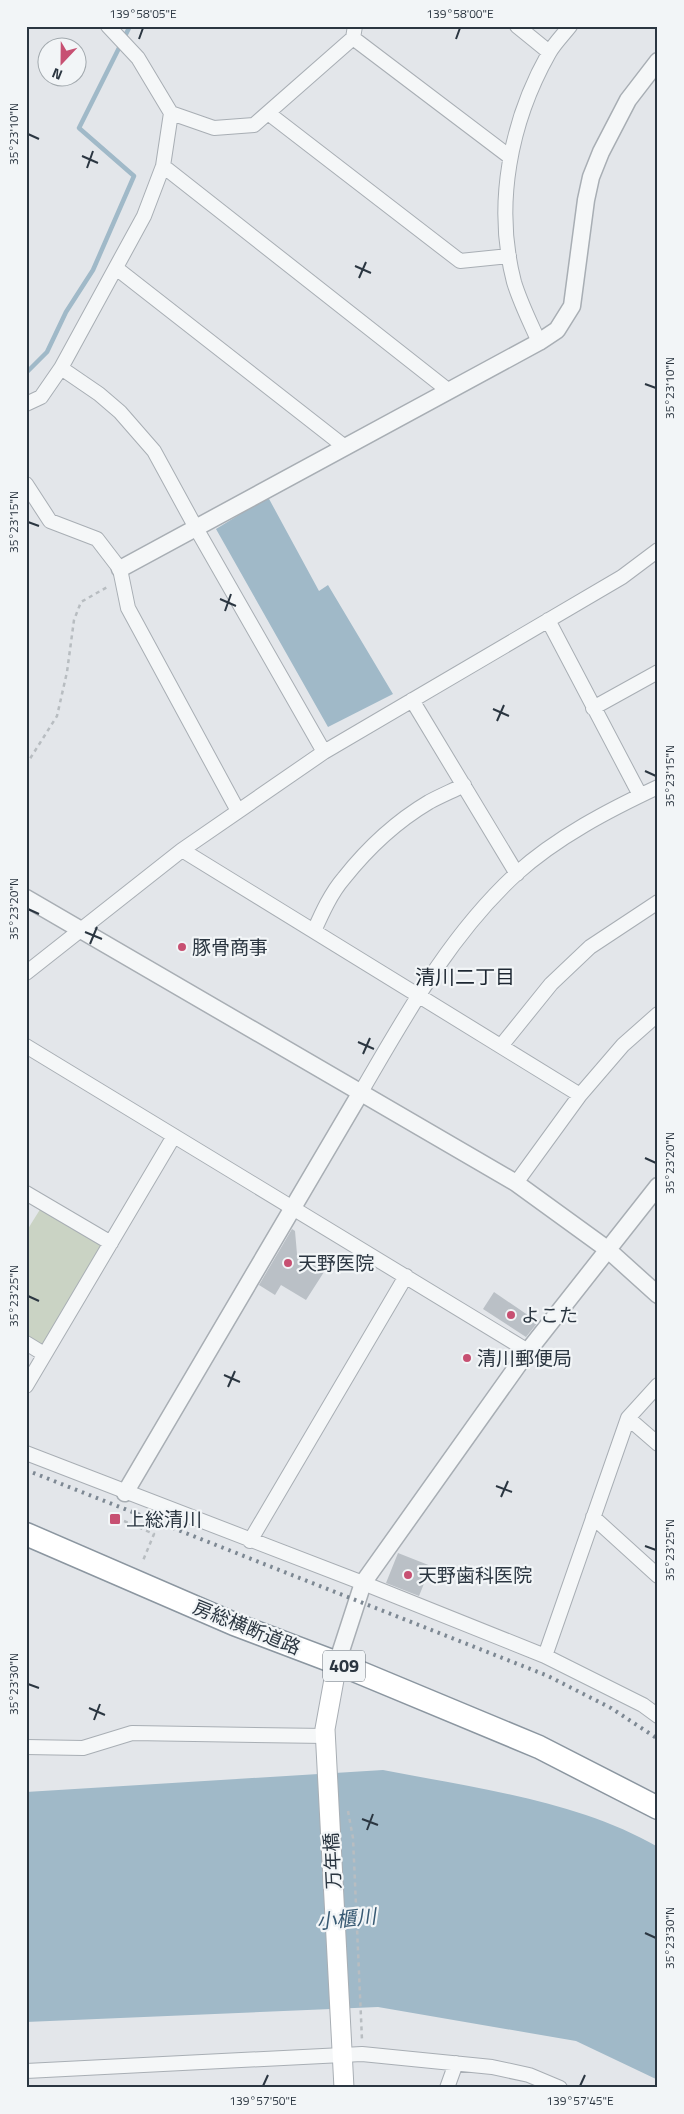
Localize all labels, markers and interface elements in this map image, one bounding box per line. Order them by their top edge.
text: 139°58'05"E [109,4,177,23]
text: 139°58'00"E [426,4,494,23]
north arrow [38,38,88,88]
text: N [49,63,65,86]
text: 35°23'10"N [4,103,23,165]
text: 35°23'10"N [660,357,679,419]
text: 35°23'15"N [4,491,23,553]
text: 35°23'15"N [660,745,679,807]
text: 35°23'20"N [4,878,23,940]
place label: 豚骨商事 [192,932,268,961]
marker: 豚骨商事 [176,941,188,953]
district label: 清川二丁目 [415,961,515,992]
text: 35°23'20"N [660,1132,679,1194]
place label: 天野医院 [298,1248,374,1277]
marker: 天野医院 [282,1257,294,1269]
text: 35°23'25"N [4,1265,23,1327]
place label: よこた [521,1300,578,1329]
marker: よこた [505,1309,517,1321]
place label: 清川郵便局 [477,1343,572,1372]
marker: 清川郵便局 [461,1352,473,1364]
place label: 上総清川 [126,1504,202,1533]
marker: 上総清川 [108,1512,122,1526]
text: 35°23'25"N [660,1519,679,1581]
place label: 天野歯科医院 [418,1560,532,1589]
marker: 天野歯科医院 [402,1569,414,1581]
street label: 房総横断道路 [189,1592,305,1661]
road number: 409 [323,1650,365,1682]
text: 35°23'30"N [4,1653,23,1715]
street label: 万年橋 [316,1832,347,1890]
water label: 小櫃川 [314,1900,379,1937]
text: 35°23'30"N [660,1907,679,1969]
text: 139°57'50"E [229,2091,297,2110]
text: 139°57'45"E [546,2091,614,2110]

